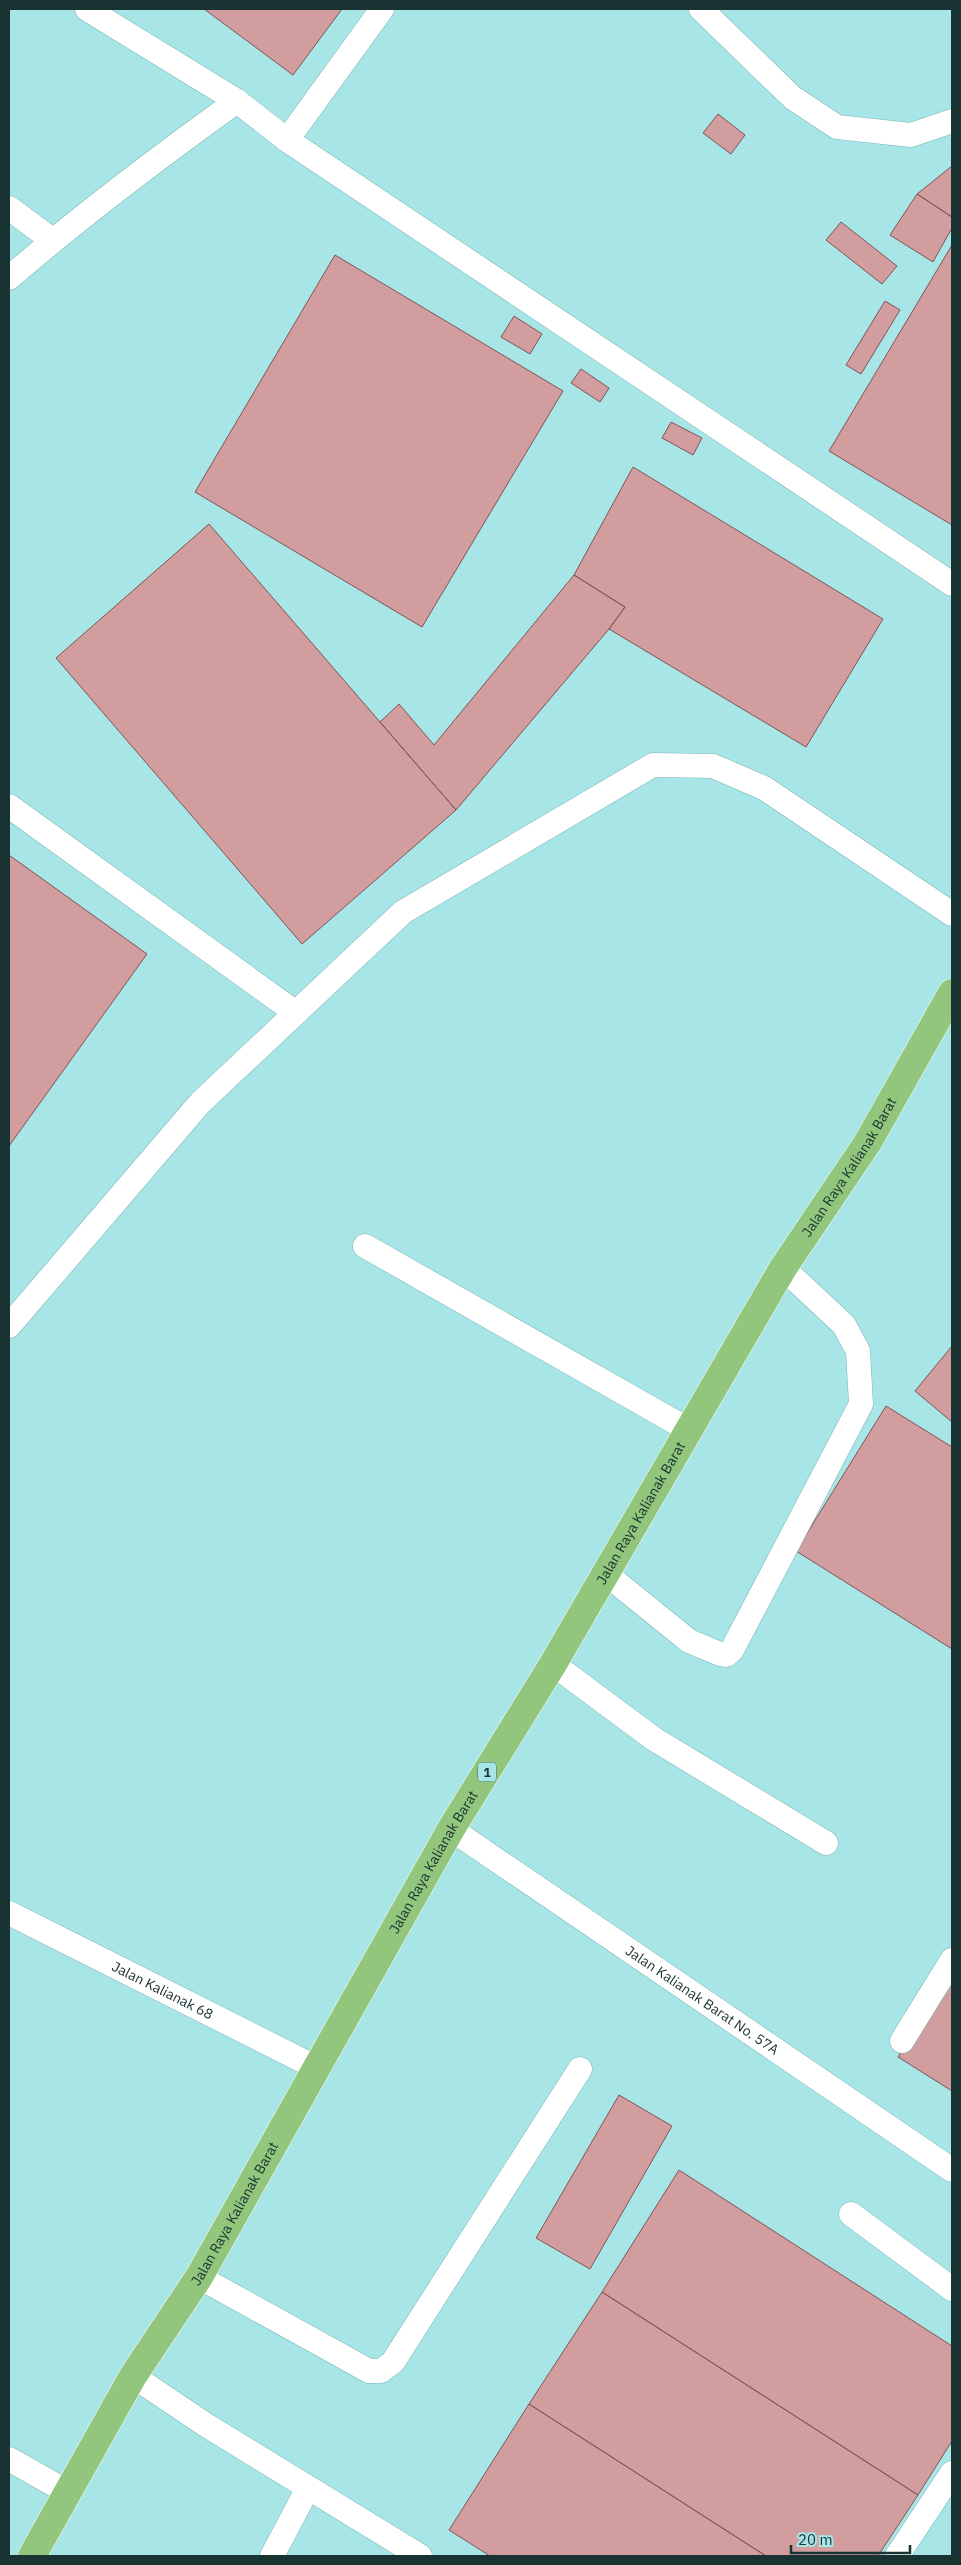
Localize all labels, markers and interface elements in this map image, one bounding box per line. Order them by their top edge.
street label: Jalan Raya Kalianak Barat [798,1094,900,1240]
street label: Jalan Raya Kalianak Barat [592,1438,689,1588]
road number: 1 [478,1762,496,1781]
street label: Jalan Raya Kalianak Barat [385,1787,482,1937]
street label: Jalan Kalianak Barat No. 57A [622,1941,783,2059]
street label: Jalan Kalianak 68 [109,1957,216,2023]
street label: Jalan Raya Kalianak Barat [187,2139,282,2289]
scale bar [791,2522,910,2554]
text: 20 m [798,2530,833,2549]

